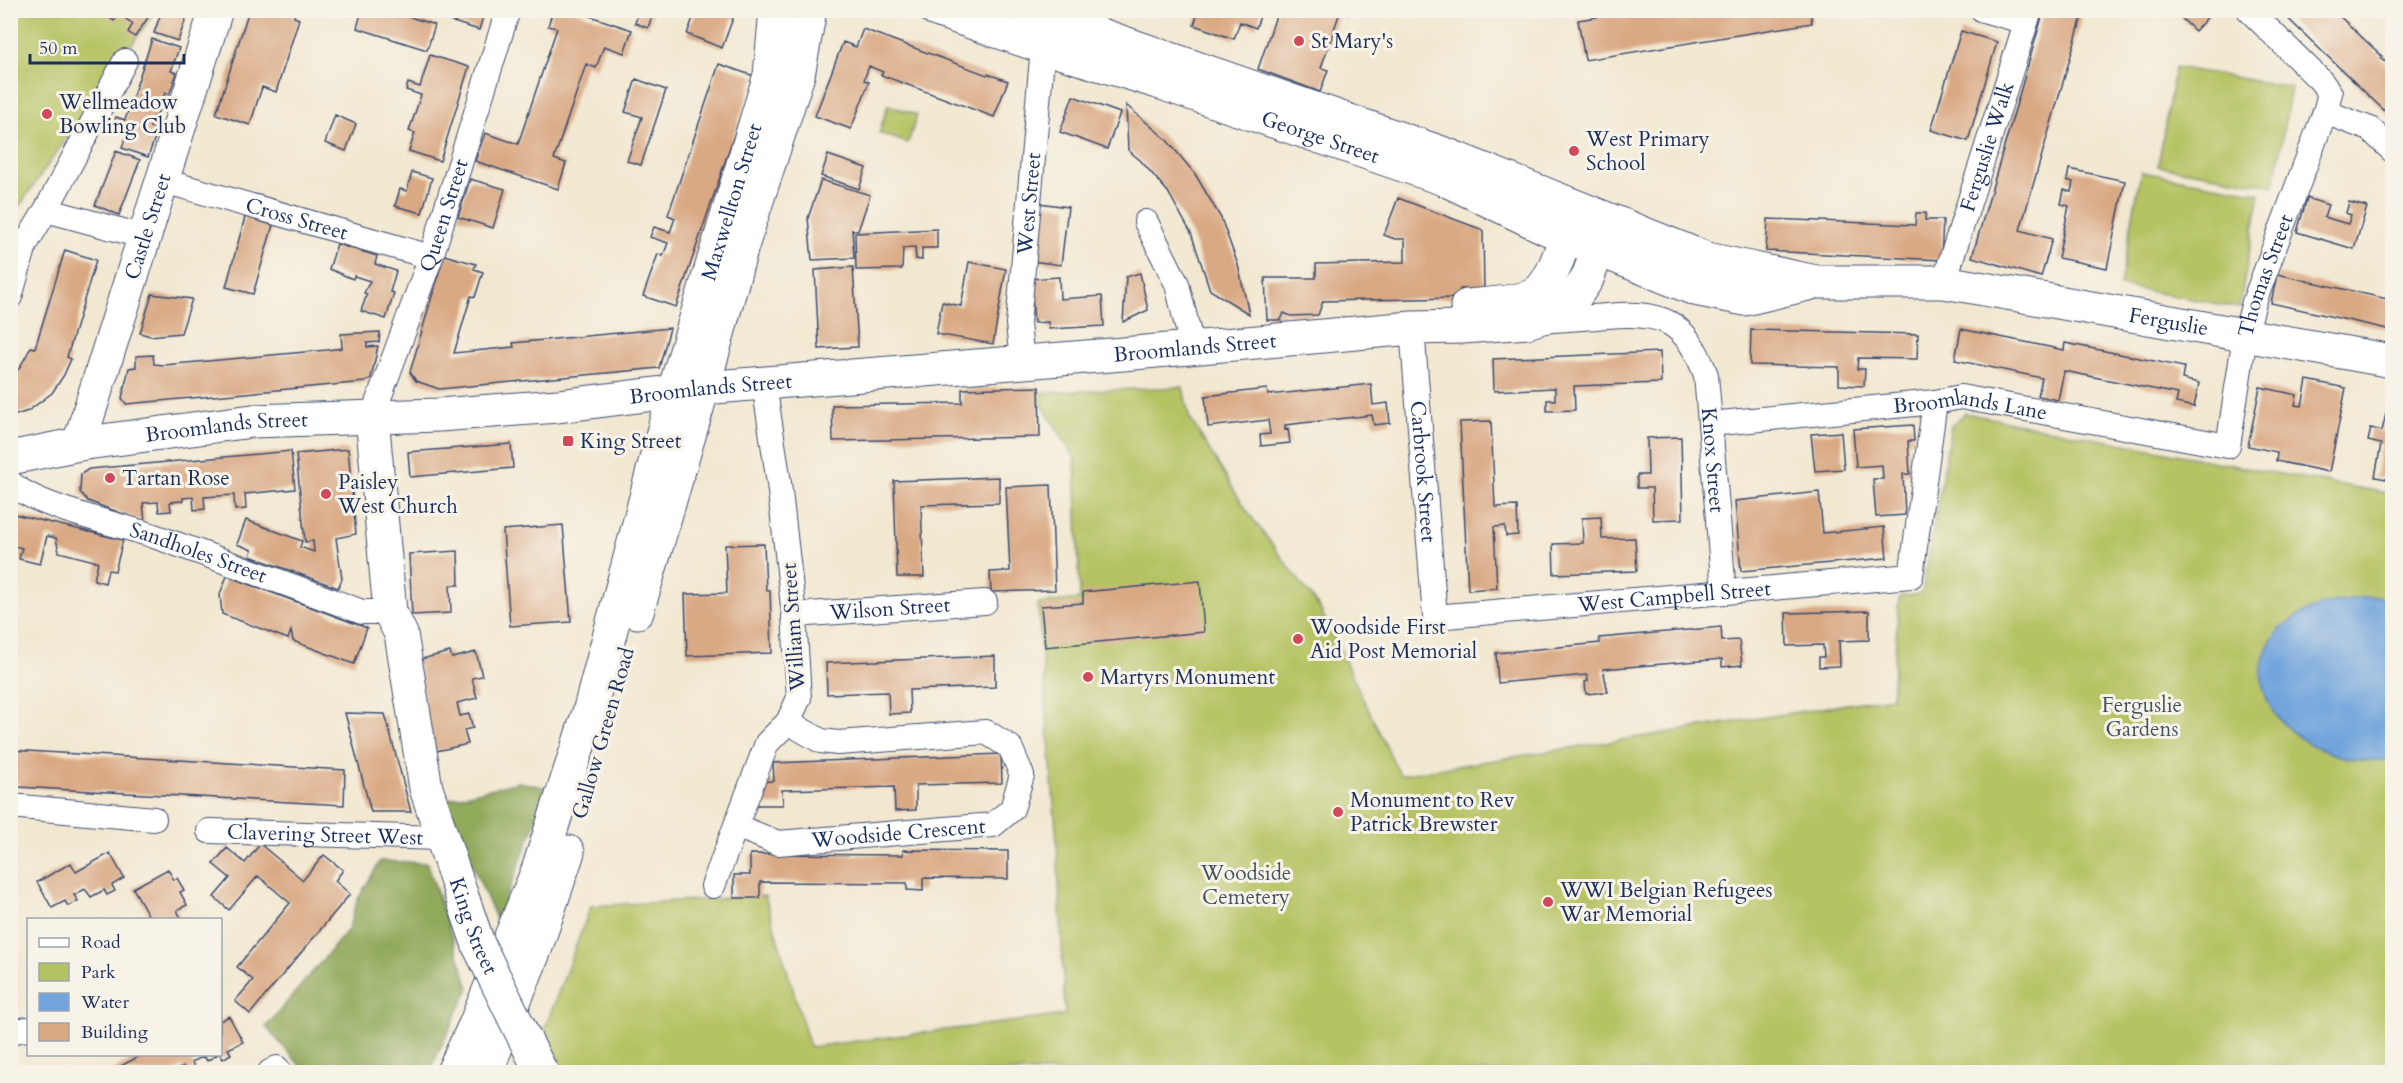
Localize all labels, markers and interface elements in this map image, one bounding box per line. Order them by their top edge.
scale bar [30,27,184,65]
place label: St Mary's [1311,27,1393,56]
marker: St Mary's [1292,34,1306,48]
text: 50 m [39,36,78,61]
street label: Ferguslie Walk [1953,77,2022,215]
place label: Wellmeadow Bowling Club [58,88,186,141]
street label: George Street [1258,104,1383,171]
marker: Wellmeadow Bowling Club [40,107,54,121]
street label: Maxwellton Street [694,120,770,284]
place label: West Primary School [1585,125,1710,178]
marker: West Primary School [1567,144,1581,158]
street label: West Street [1010,151,1048,257]
street label: Queen Street [413,155,476,276]
street label: Castle Street [118,170,179,284]
street label: Cross Street [242,191,352,248]
street label: Thomas Street [2231,210,2301,340]
street label: Ferguslie [2127,301,2211,343]
street label: Broomlands Street [1112,326,1278,370]
street label: Broomlands Street [628,367,793,412]
street label: Broomlands Lane [1892,383,2050,428]
street label: Carbrook Street [1403,400,1443,544]
street label: Broomlands Street [144,405,309,450]
street label: Knox Street [1694,406,1731,514]
place label: King Street [580,427,682,456]
marker: King Street [561,434,575,448]
place label: Tartan Rose [122,464,230,493]
place label: Paisley West Church [337,468,458,521]
marker: Tartan Rose [103,471,117,485]
marker: Paisley West Church [319,487,333,501]
street label: Sandholes Street [126,515,271,591]
street label: William Street [775,561,813,693]
street label: West Campbell Street [1575,574,1772,620]
street label: Wilson Street [827,590,952,628]
place label: Woodside First Aid Post Memorial [1309,613,1477,666]
marker: Woodside First Aid Post Memorial [1291,632,1305,646]
street label: Gallow Green Road [565,644,642,822]
place label: Martyrs Monument [1100,663,1275,692]
marker: Martyrs Monument [1081,670,1095,684]
park label: Ferguslie Gardens [2102,691,2182,744]
place label: Monument to Rev Patrick Brewster [1350,786,1515,839]
marker: Monument to Rev Patrick Brewster [1331,805,1345,819]
street label: Woodside Crescent [809,812,987,855]
street label: Clavering Street West [226,818,424,852]
park label: Woodside Cemetery [1200,859,1291,912]
street label: King Street [442,874,505,980]
place label: WWI Belgian Refugees War Memorial [1559,876,1773,929]
marker: WWI Belgian Refugees War Memorial [1541,895,1555,909]
legend [27,918,222,1056]
text: Road [81,930,121,955]
text: Park [81,960,116,985]
text: Water [80,990,130,1015]
text: Building [81,1020,149,1045]

